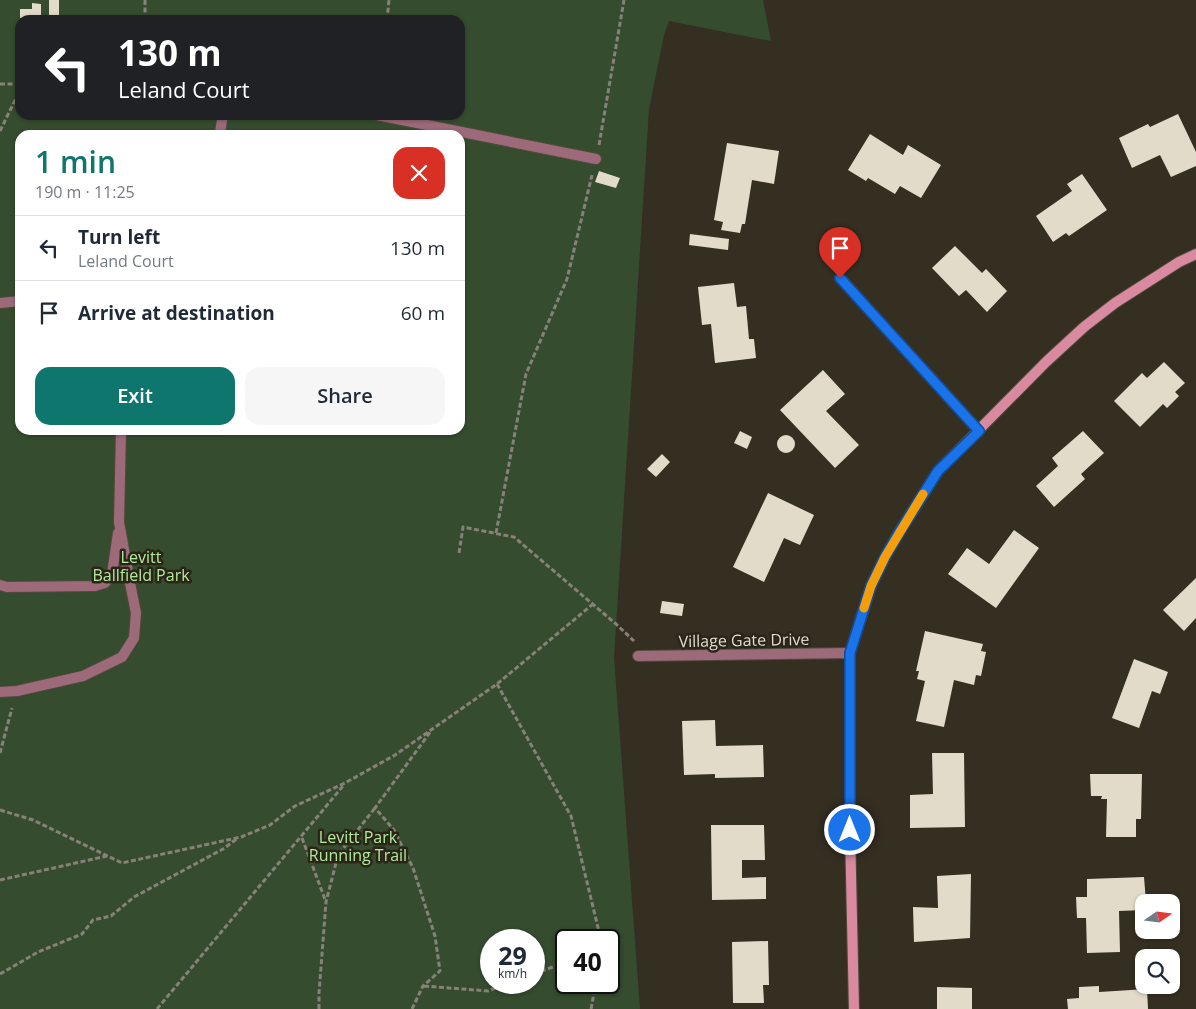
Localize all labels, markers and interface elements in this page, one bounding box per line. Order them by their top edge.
text: 130 m [118,29,222,76]
icon: left [35,35,100,100]
text: Leland Court [118,74,250,104]
text: 1 min [35,141,116,182]
button: close [393,147,445,199]
text: 190 m · 11:25 [35,181,135,203]
text: Turn left [78,224,160,250]
pin [819,227,861,278]
icon: left [35,234,63,262]
icon: arrive [826,234,854,262]
text: 130 m [390,235,445,261]
text: Leland Court [78,250,174,272]
icon: arrive [35,299,63,327]
text: Arrive at destination [78,300,275,326]
text: 60 m [401,300,445,326]
button: Exit [35,367,235,425]
button: Share [245,367,445,425]
park label: Levitt Ballfield Park [92,546,190,586]
street label: Village Gate Drive [678,628,810,652]
position arrow [823,803,875,855]
park label: Levitt Park Running Trail [309,826,407,866]
north arrow [1135,894,1180,939]
map controls [1135,894,1180,994]
speed limit sign: 40 [555,929,620,994]
text: 29 [498,938,527,972]
button: search [1135,949,1180,994]
text: km/h [498,965,527,982]

